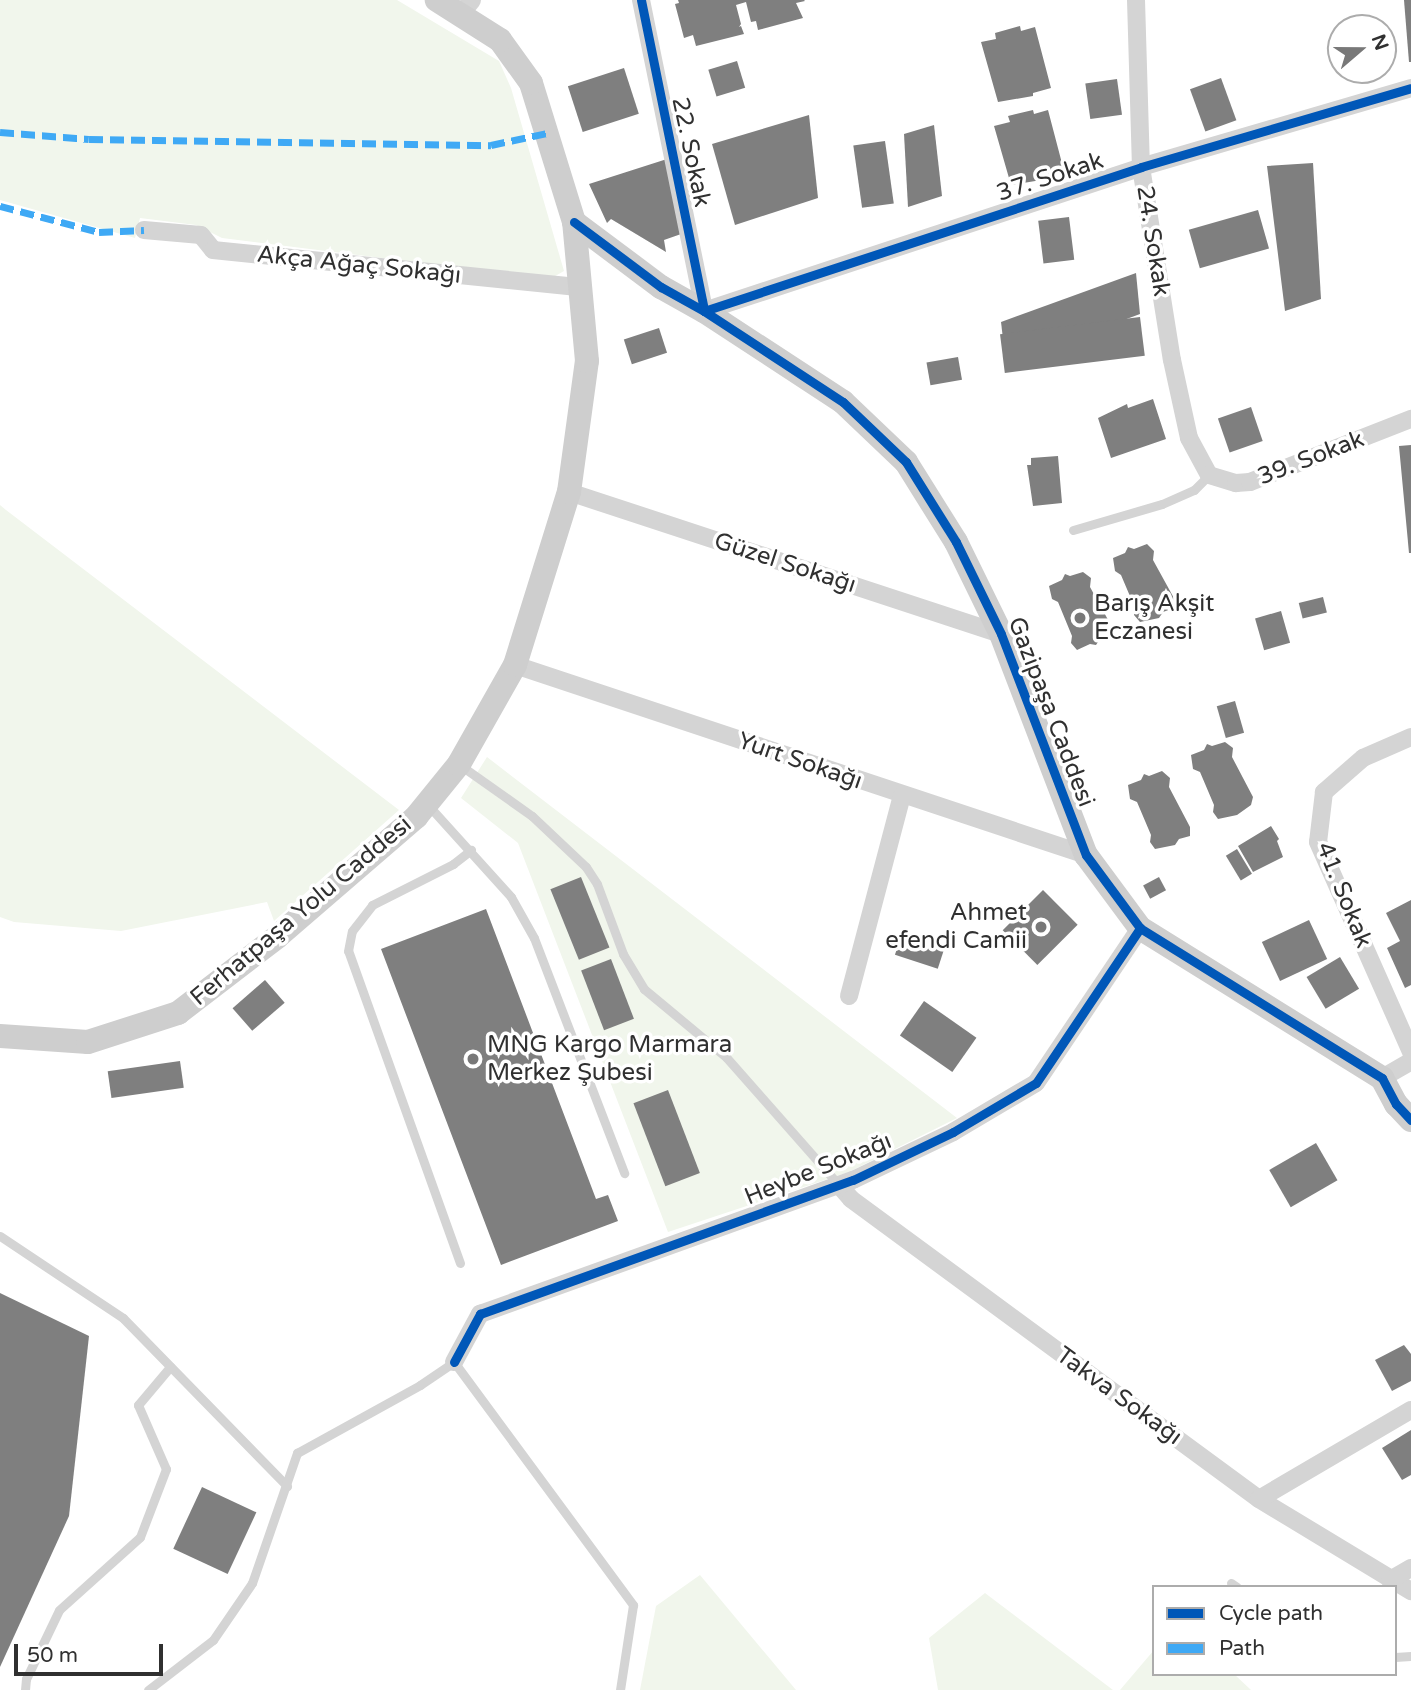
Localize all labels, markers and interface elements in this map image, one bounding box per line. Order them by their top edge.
north arrow [1327,14,1397,84]
text: N [1367,32,1393,53]
street label: 22. Sokak [665,95,717,209]
street label: 37. Sokak [993,146,1107,208]
street label: 24. Sokak [1130,184,1176,298]
street label: Akça Ağaç Sokağı [255,240,463,290]
street label: 39. Sokak [1254,425,1368,491]
street label: Güzel Sokağı [710,527,860,599]
place label: Barış Akşit Eczanesi [1094,590,1214,646]
marker: Barış Akşit Eczanesi [1072,610,1088,626]
street label: Gazipaşa Caddesi [1002,613,1100,811]
street label: Yurt Sokağı [734,726,866,796]
street label: Ferhatpaşa Yolu Caddesi [185,810,417,1012]
street label: 41. Sokak [1310,838,1378,952]
place label: Ahmet efendi Camii [885,899,1027,955]
marker: Ahmet efendi Camii [1033,919,1049,935]
place label: MNG Kargo Marmara Merkez Şubesi [487,1031,732,1087]
marker: MNG Kargo Marmara Merkez Şubesi [465,1051,481,1067]
street label: Heybe Sokağı [740,1126,896,1212]
street label: Takva Sokağı [1051,1341,1187,1451]
legend [1152,1585,1397,1676]
text: Cycle path [1219,1601,1323,1626]
scale bar [18,1630,166,1674]
text: Path [1219,1636,1265,1661]
text: 50 m [27,1643,78,1668]

